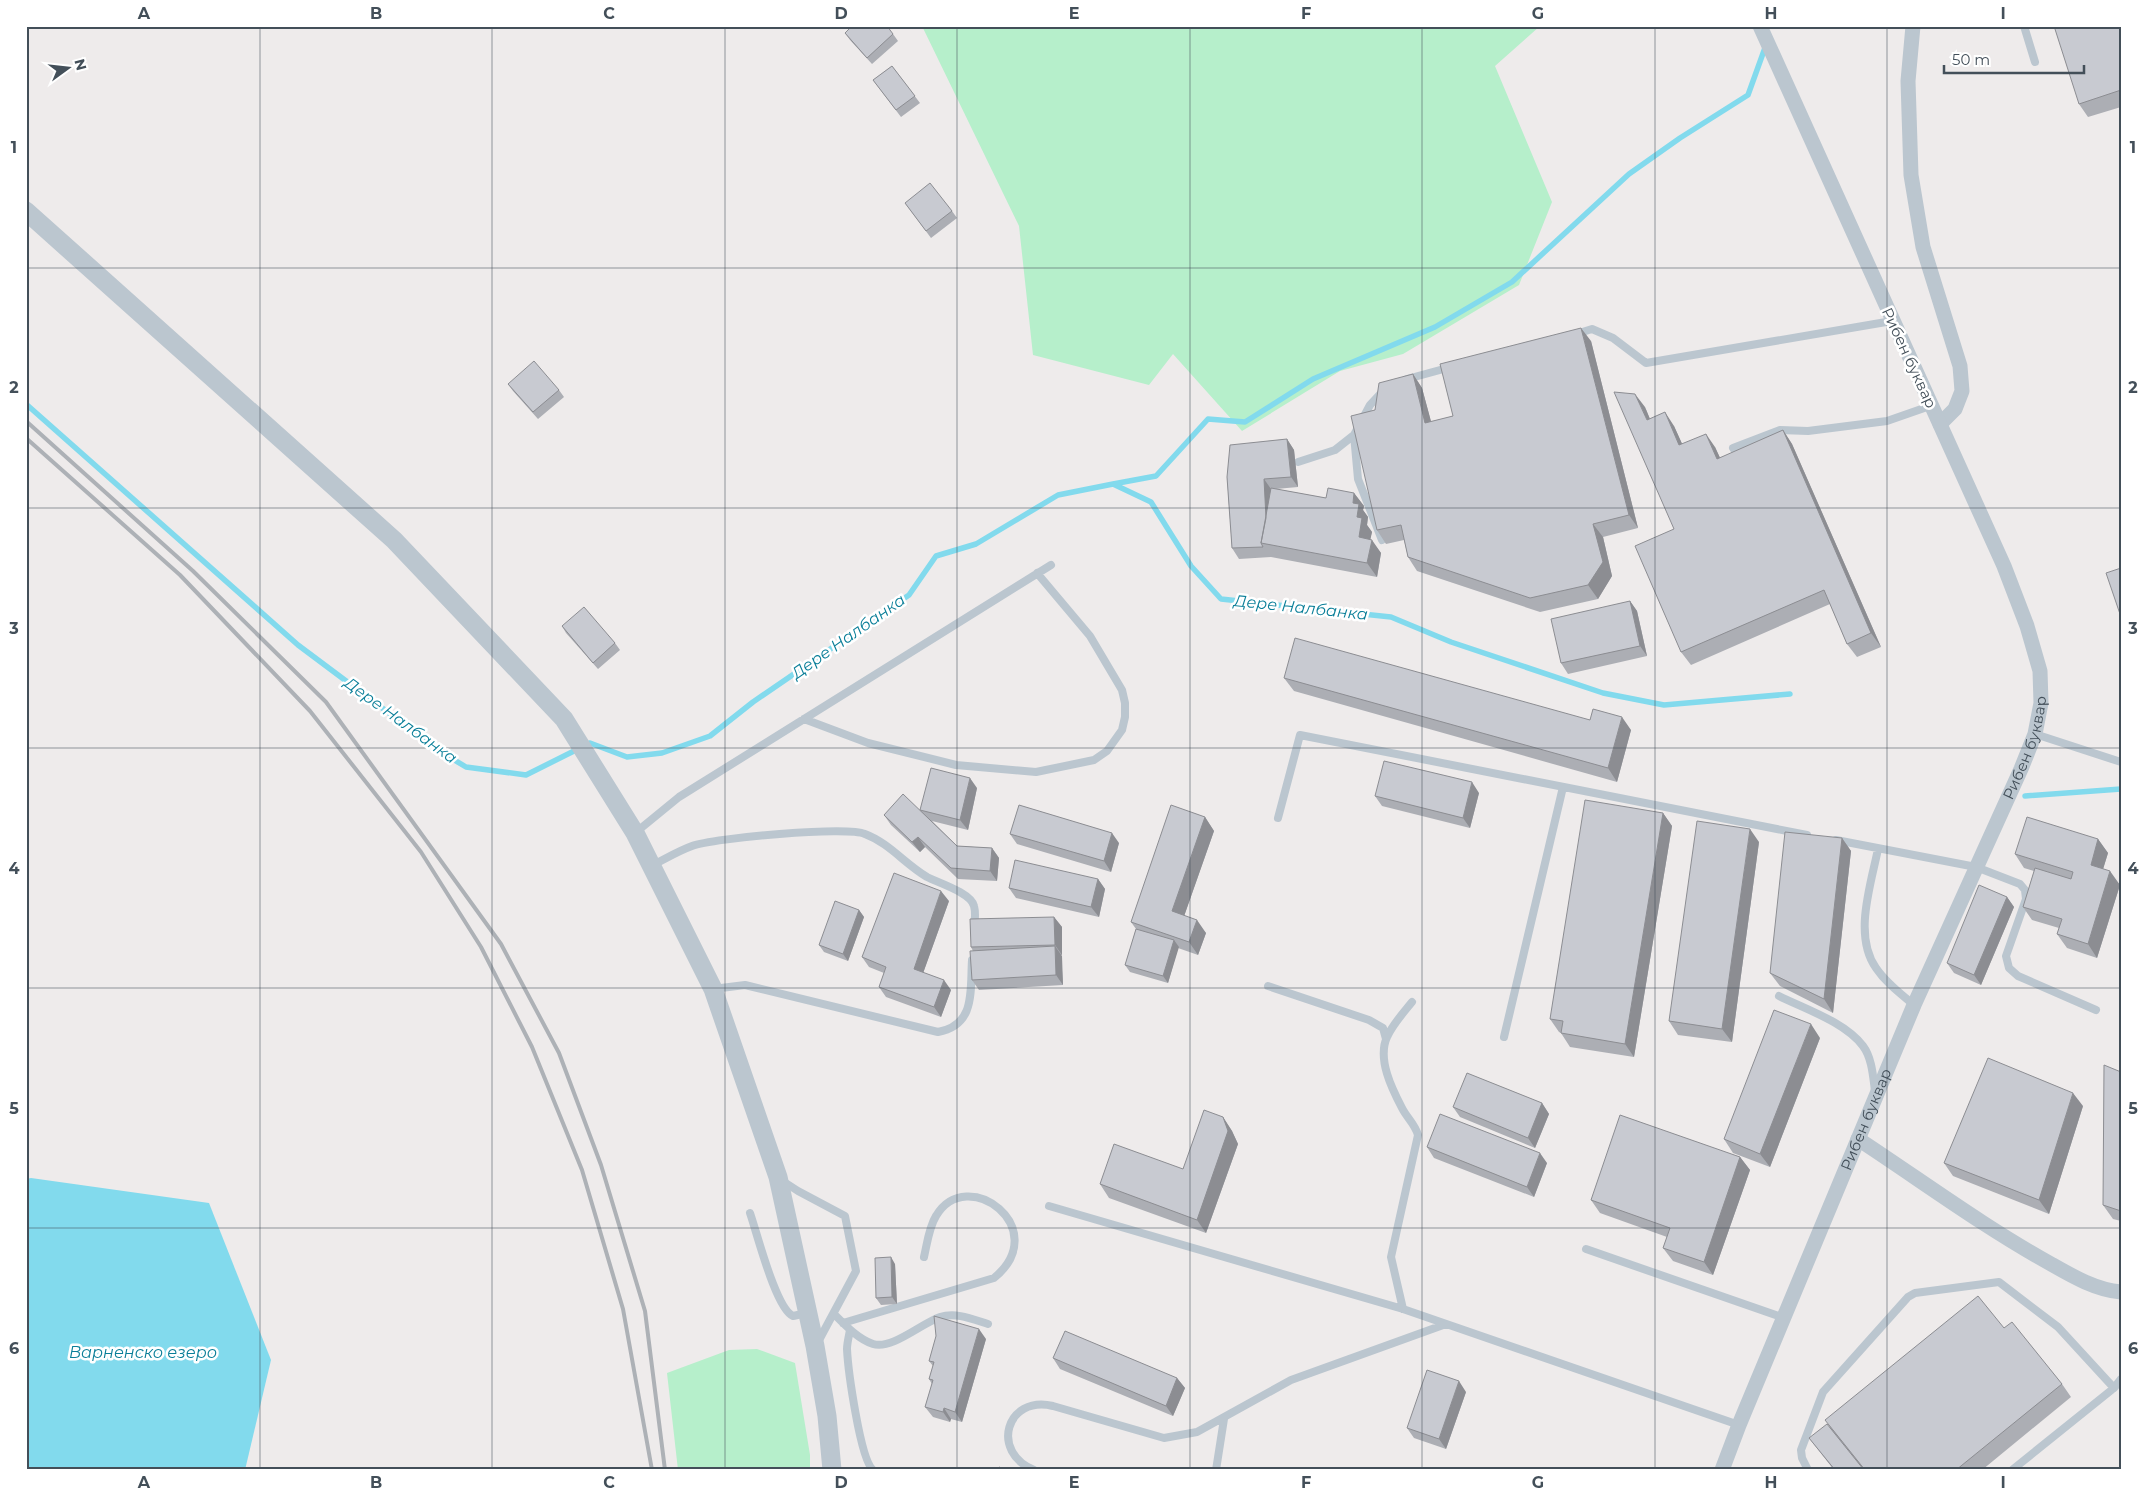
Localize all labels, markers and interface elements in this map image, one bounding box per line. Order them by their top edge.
text: A [137,4,151,23]
text: B [370,4,382,23]
text: C [603,4,615,23]
text: D [834,4,848,23]
text: E [1069,4,1079,23]
text: F [1301,4,1311,23]
text: G [1532,4,1544,23]
text: H [1765,4,1777,23]
text: I [2000,4,2006,23]
north arrow [42,42,92,92]
scale bar [1944,42,2084,74]
text: 50 m [1952,50,1990,69]
text: N [70,57,91,72]
text: 1 [11,138,17,157]
text: 1 [2130,138,2136,157]
street label: Рибен буквар [1878,305,1941,411]
text: 2 [9,378,19,397]
text: 2 [2128,378,2138,397]
water label: Дере Налбанка [786,590,909,684]
water label: Дере Налбанка [1231,591,1369,624]
text: 3 [8,619,19,638]
text: 3 [2127,619,2138,638]
water label: Дере Налбанка [339,672,461,768]
street label: Рибен буквар [1998,696,2050,802]
text: 4 [8,859,20,878]
text: 4 [2127,859,2139,878]
street label: Рибен буквар [1836,1065,1896,1173]
text: 5 [9,1099,19,1118]
text: 5 [2128,1099,2138,1118]
text: 6 [9,1339,19,1358]
text: 6 [2128,1339,2138,1358]
water label: Варненско езеро [69,1343,217,1362]
text: A [137,1473,151,1492]
text: B [370,1473,382,1492]
text: C [603,1473,615,1492]
text: D [834,1473,848,1492]
text: E [1069,1473,1079,1492]
text: F [1301,1473,1311,1492]
text: G [1532,1473,1544,1492]
text: H [1765,1473,1777,1492]
text: I [2000,1473,2006,1492]

